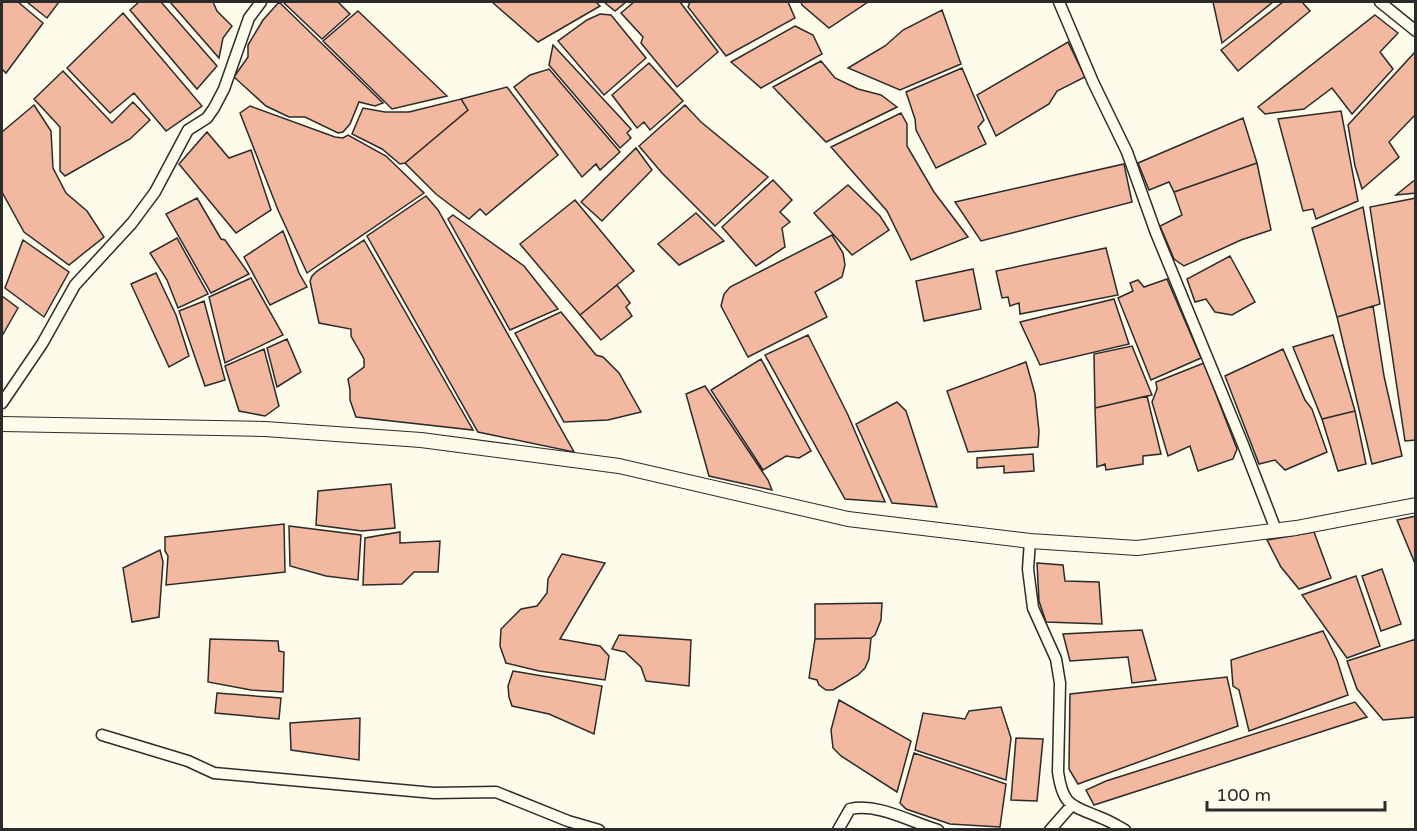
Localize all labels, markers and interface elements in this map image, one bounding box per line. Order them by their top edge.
scale bar [1207,774,1386,812]
text: 100 m [1216,784,1271,806]

